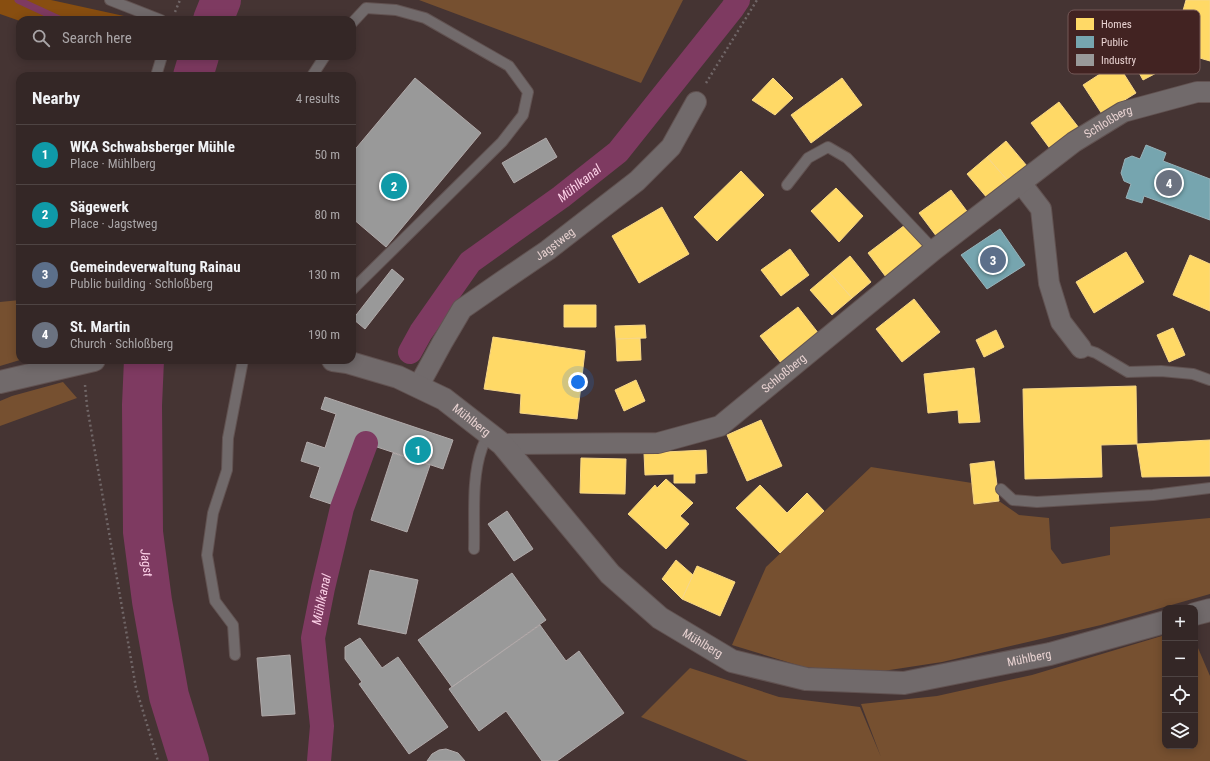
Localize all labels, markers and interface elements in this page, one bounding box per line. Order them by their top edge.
legend [1068,10,1200,74]
search box [16,16,356,60]
text: Homes [1101,18,1132,31]
icon: search [30,27,52,49]
text: Search here [62,29,132,47]
text: Public [1101,36,1128,49]
text: Industry [1101,54,1137,67]
text: Nearby [32,88,80,108]
text: 4 results [296,91,340,106]
street label: Schloßberg [1081,103,1134,141]
text: WKA Schwabsberger Mühle [70,138,235,156]
text: 1 [42,147,48,162]
text: 50 m [314,147,340,162]
text: Place · Mühlberg [70,156,156,171]
water label: Mühlkanal [554,160,605,205]
pin: 4 [1156,168,1182,198]
pin: 2 [381,171,407,201]
text: Sägewerk [70,198,129,216]
text: 2 [42,207,48,222]
text: 80 m [314,207,340,222]
text: Place · Jagstweg [70,216,157,231]
street label: Jagstweg [533,225,578,264]
pin: 3 [980,245,1006,275]
text: Gemeindeverwaltung Rainau [70,258,241,276]
text: 3 [42,267,48,282]
text: 130 m [308,267,340,282]
text: Public building · Schloßberg [70,276,213,291]
text: St. Martin [70,318,130,336]
text: 4 [42,327,48,342]
text: 190 m [308,327,340,342]
text: Church · Schloßberg [70,336,173,351]
street label: Schloßberg [759,351,809,396]
your location [568,372,588,392]
street label: Mühlberg [450,401,493,439]
pin: 1 [405,435,431,465]
water label: Jagst [138,548,156,578]
water label: Mühlkanal [308,571,334,626]
map controls [1162,605,1198,749]
button: + [1162,605,1198,641]
street label: Mühlberg [680,626,725,661]
button: − [1162,641,1198,677]
street label: Mühlberg [1006,647,1052,669]
button: locate [1162,677,1198,713]
button: layers [1162,713,1198,749]

